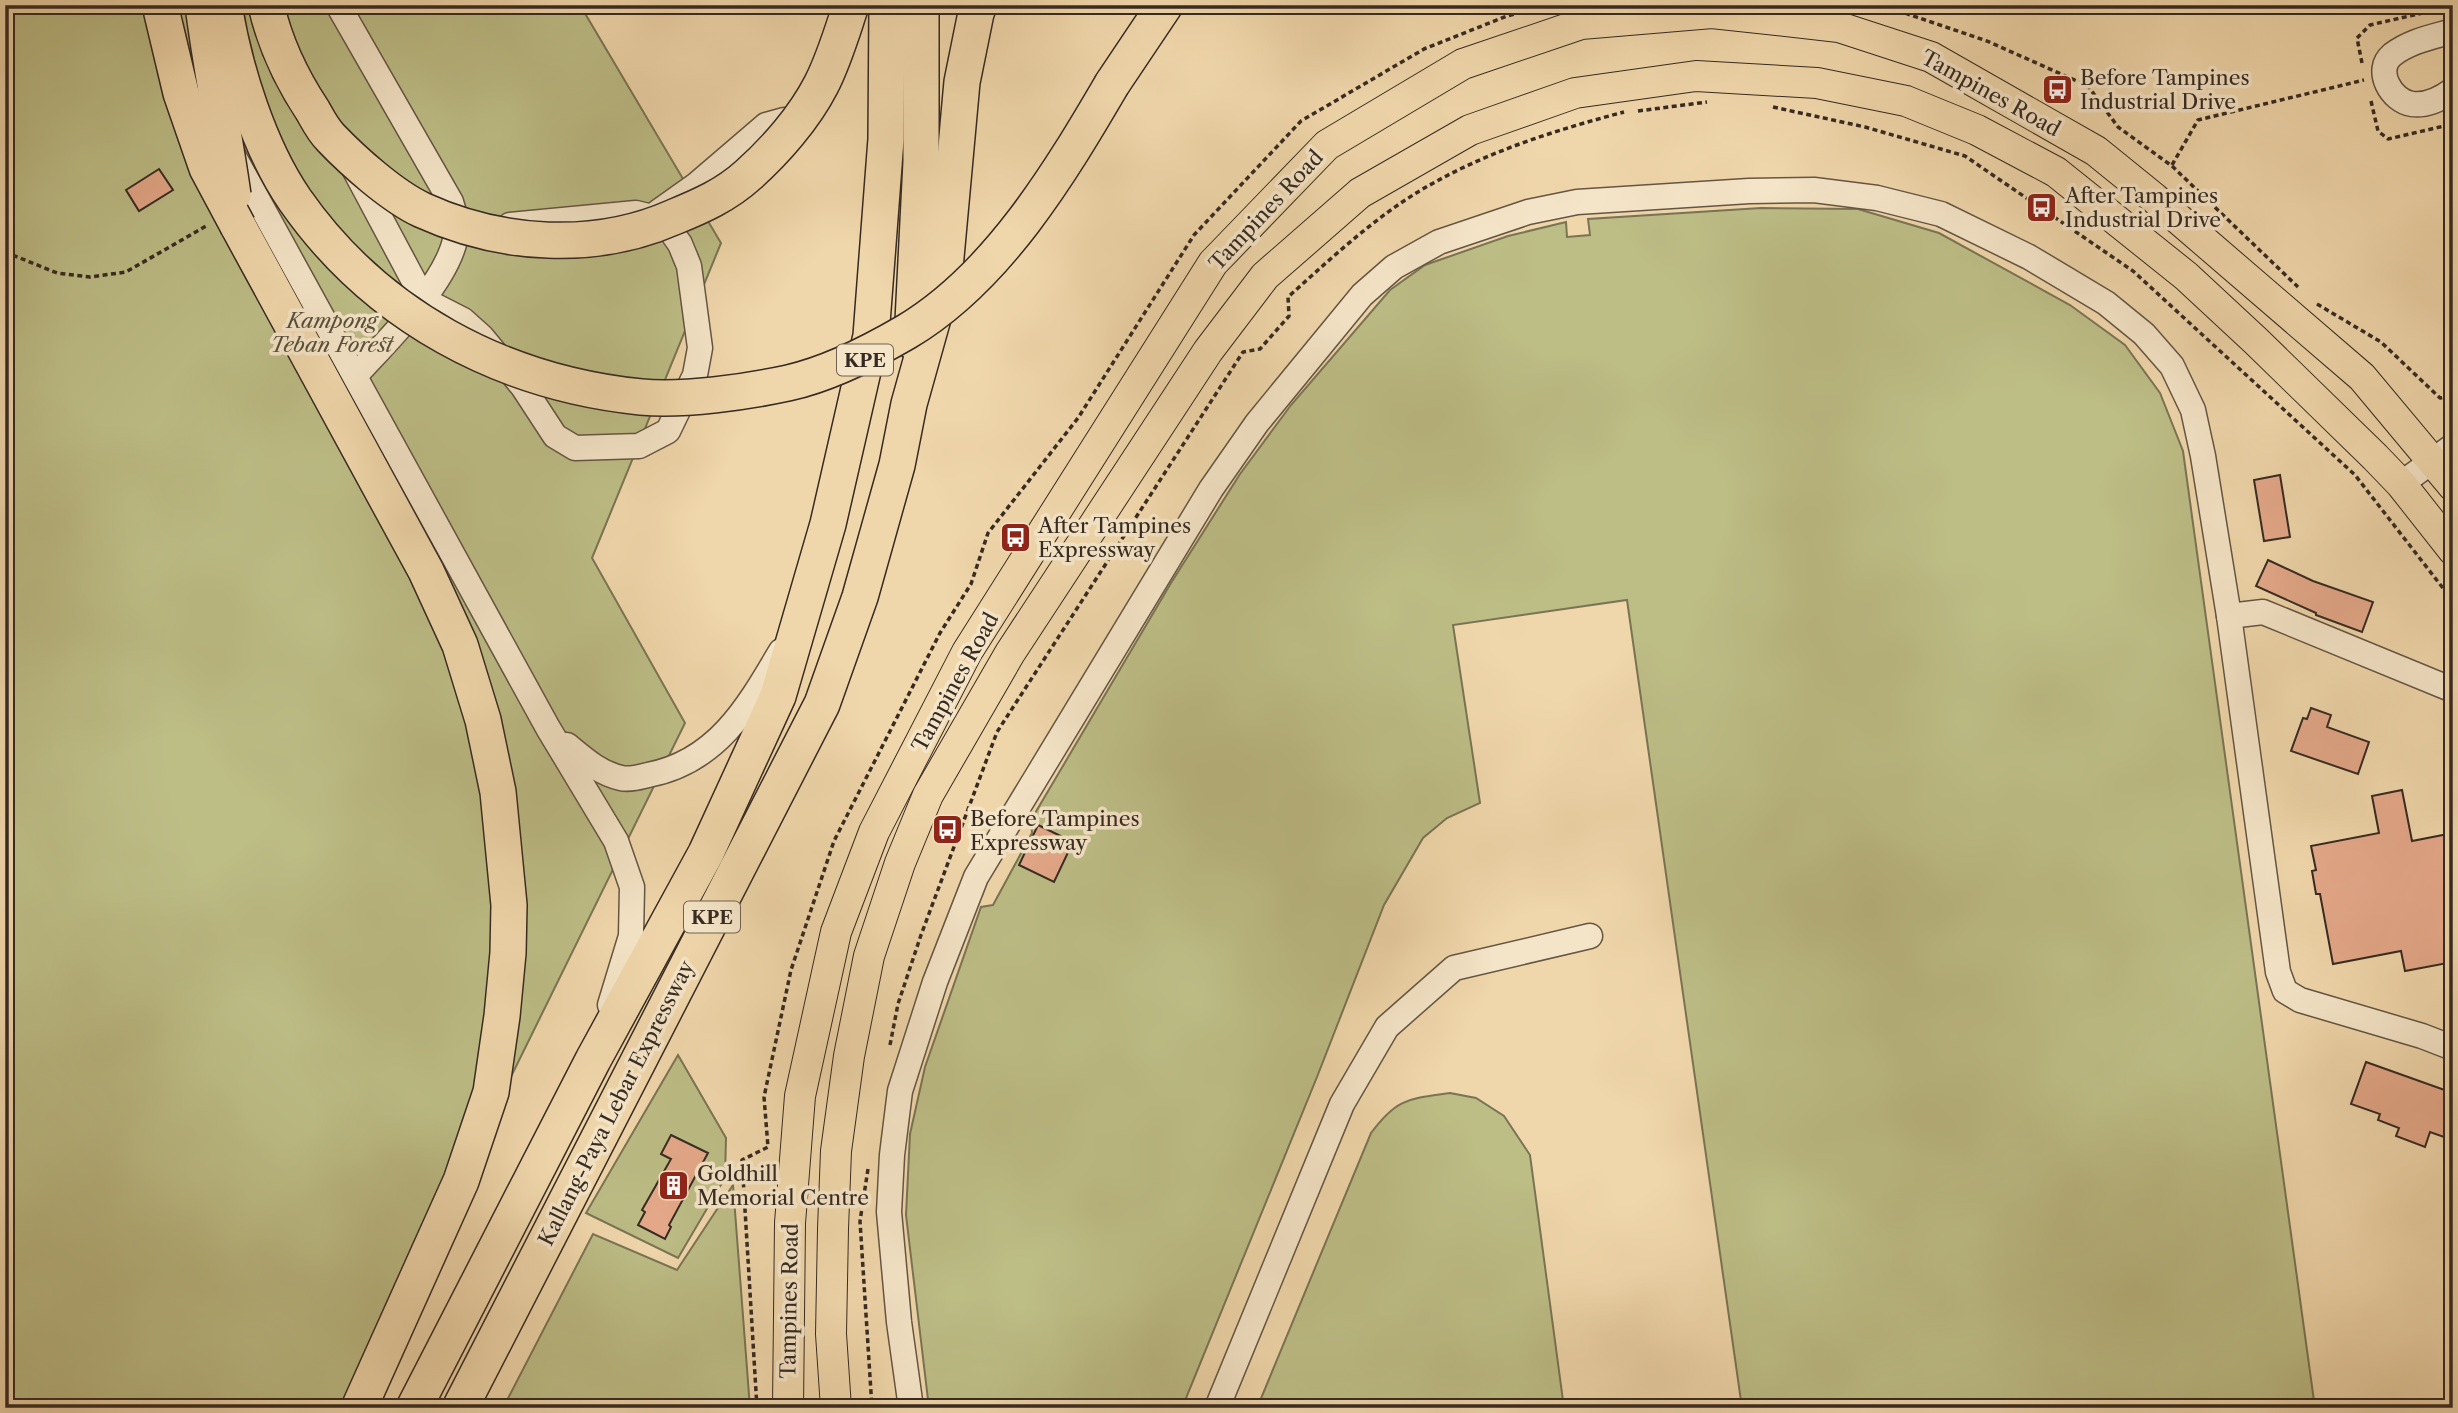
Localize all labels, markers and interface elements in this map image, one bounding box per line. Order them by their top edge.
street label: Tampines Road [1917,44,2065,142]
place label: Before Tampines Industrial Drive [2080,65,2250,114]
bus stop icon: Before Tampines Industrial Drive [2040,72,2074,106]
street label: Tampines Road [1204,145,1328,275]
place label: After Tampines Industrial Drive [2064,183,2221,232]
bus stop icon: After Tampines Industrial Drive [2025,190,2059,224]
park label: Kampong Teban Forest [271,308,395,357]
road number: KPE [837,344,893,376]
place label: After Tampines Expressway [1037,513,1191,562]
bus stop icon: After Tampines Expressway [998,520,1032,554]
street label: Tampines Road [906,608,1004,756]
place label: Before Tampines Expressway [970,806,1140,855]
bus stop icon: Before Tampines Expressway [930,813,964,847]
road number: KPE [684,902,740,932]
street label: Kallang-Paya Lebar Expressway [533,956,699,1250]
place label: Goldhill Memorial Centre [697,1161,869,1210]
building icon: Goldhill Memorial Centre [657,1168,691,1202]
street label: Tampines Road [775,1223,803,1379]

